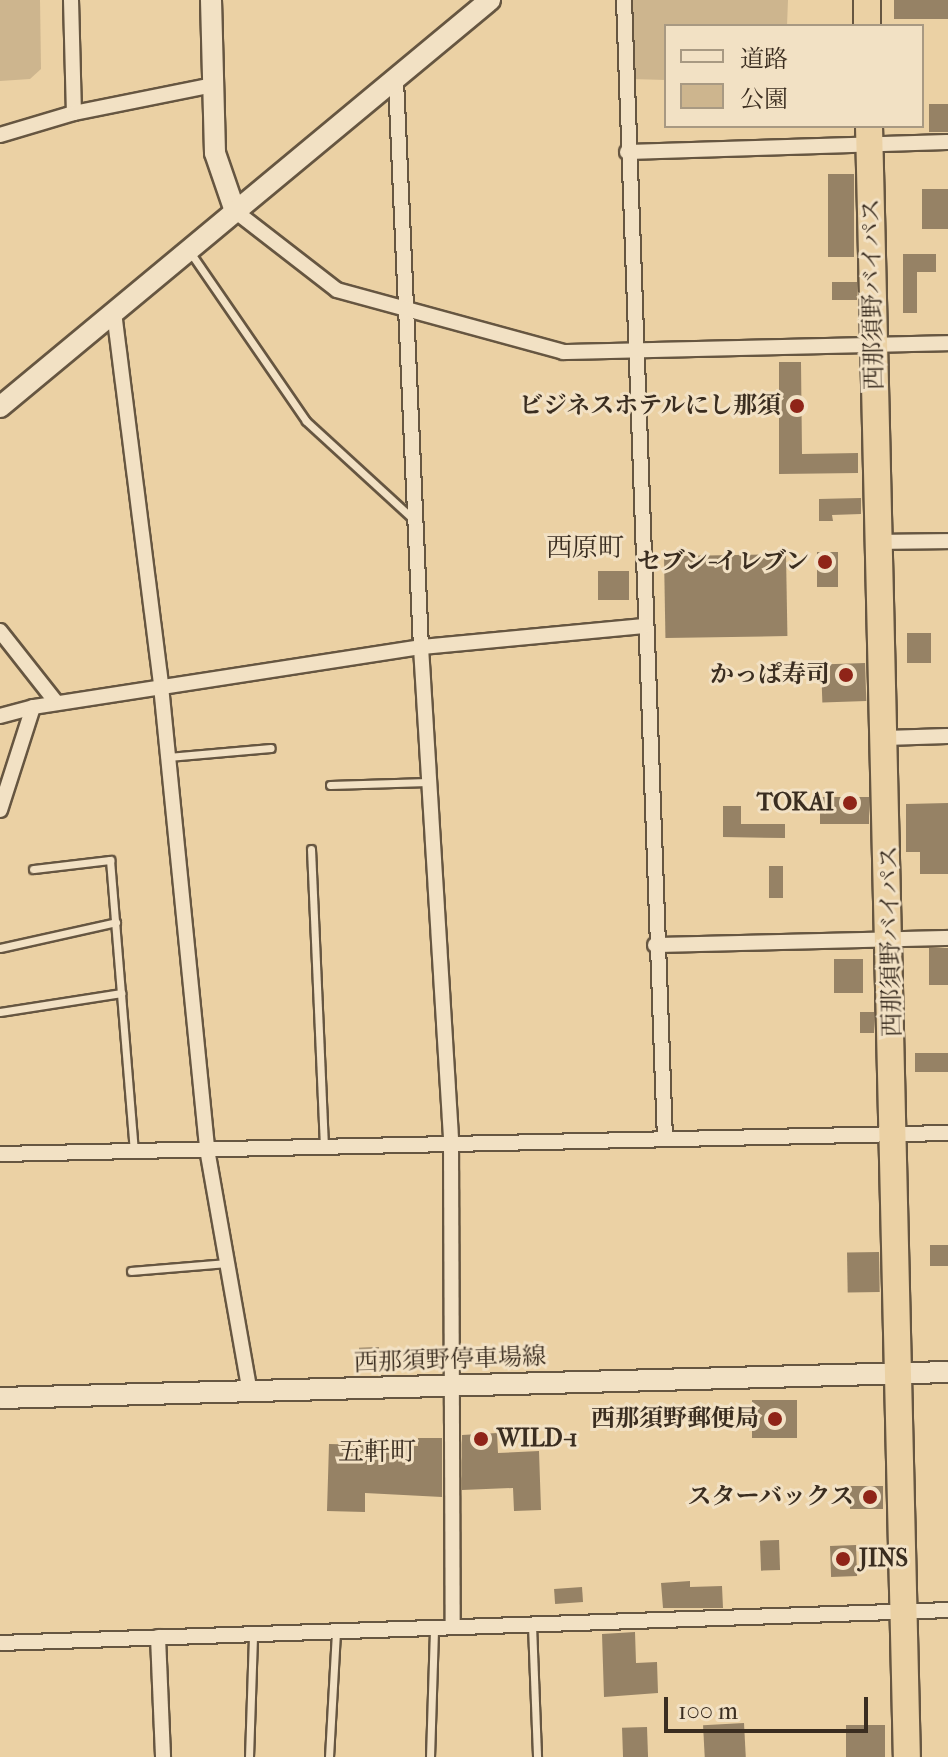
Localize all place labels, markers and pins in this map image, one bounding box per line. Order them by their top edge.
place label: ビジネスホテルにし那須 [517,392,781,420]
marker: ビジネスホテルにし那須 [788,397,806,415]
place label: セブン-イレブン [635,548,809,576]
marker: セブン-イレブン [816,553,834,571]
place label: かっぱ寿司 [710,661,830,689]
marker: かっぱ寿司 [837,666,855,684]
place label: TOKAI [757,789,834,817]
marker: TOKAI [841,794,859,812]
place label: 西那須野郵便局 [591,1405,759,1433]
marker: 西那須野郵便局 [766,1410,784,1428]
place label: WILD-1 [497,1425,577,1453]
marker: WILD-1 [472,1430,490,1448]
place label: スターバックス [686,1483,854,1511]
marker: スターバックス [861,1488,879,1506]
place label: JINS [859,1545,908,1573]
marker: JINS [834,1550,852,1568]

